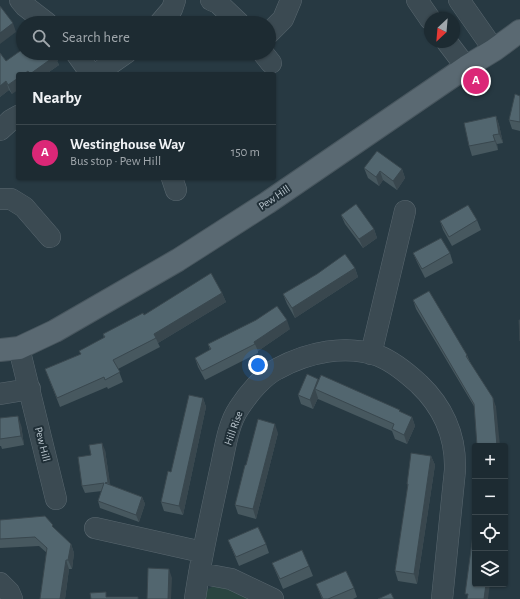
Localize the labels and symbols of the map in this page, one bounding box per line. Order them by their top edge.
north arrow [424,12,460,48]
pin: A [463,66,489,96]
street label: Pew Hill [257,183,292,212]
your location [248,355,268,375]
street label: Hill Rise [222,410,245,447]
street label: Pew Hill [33,426,52,463]

